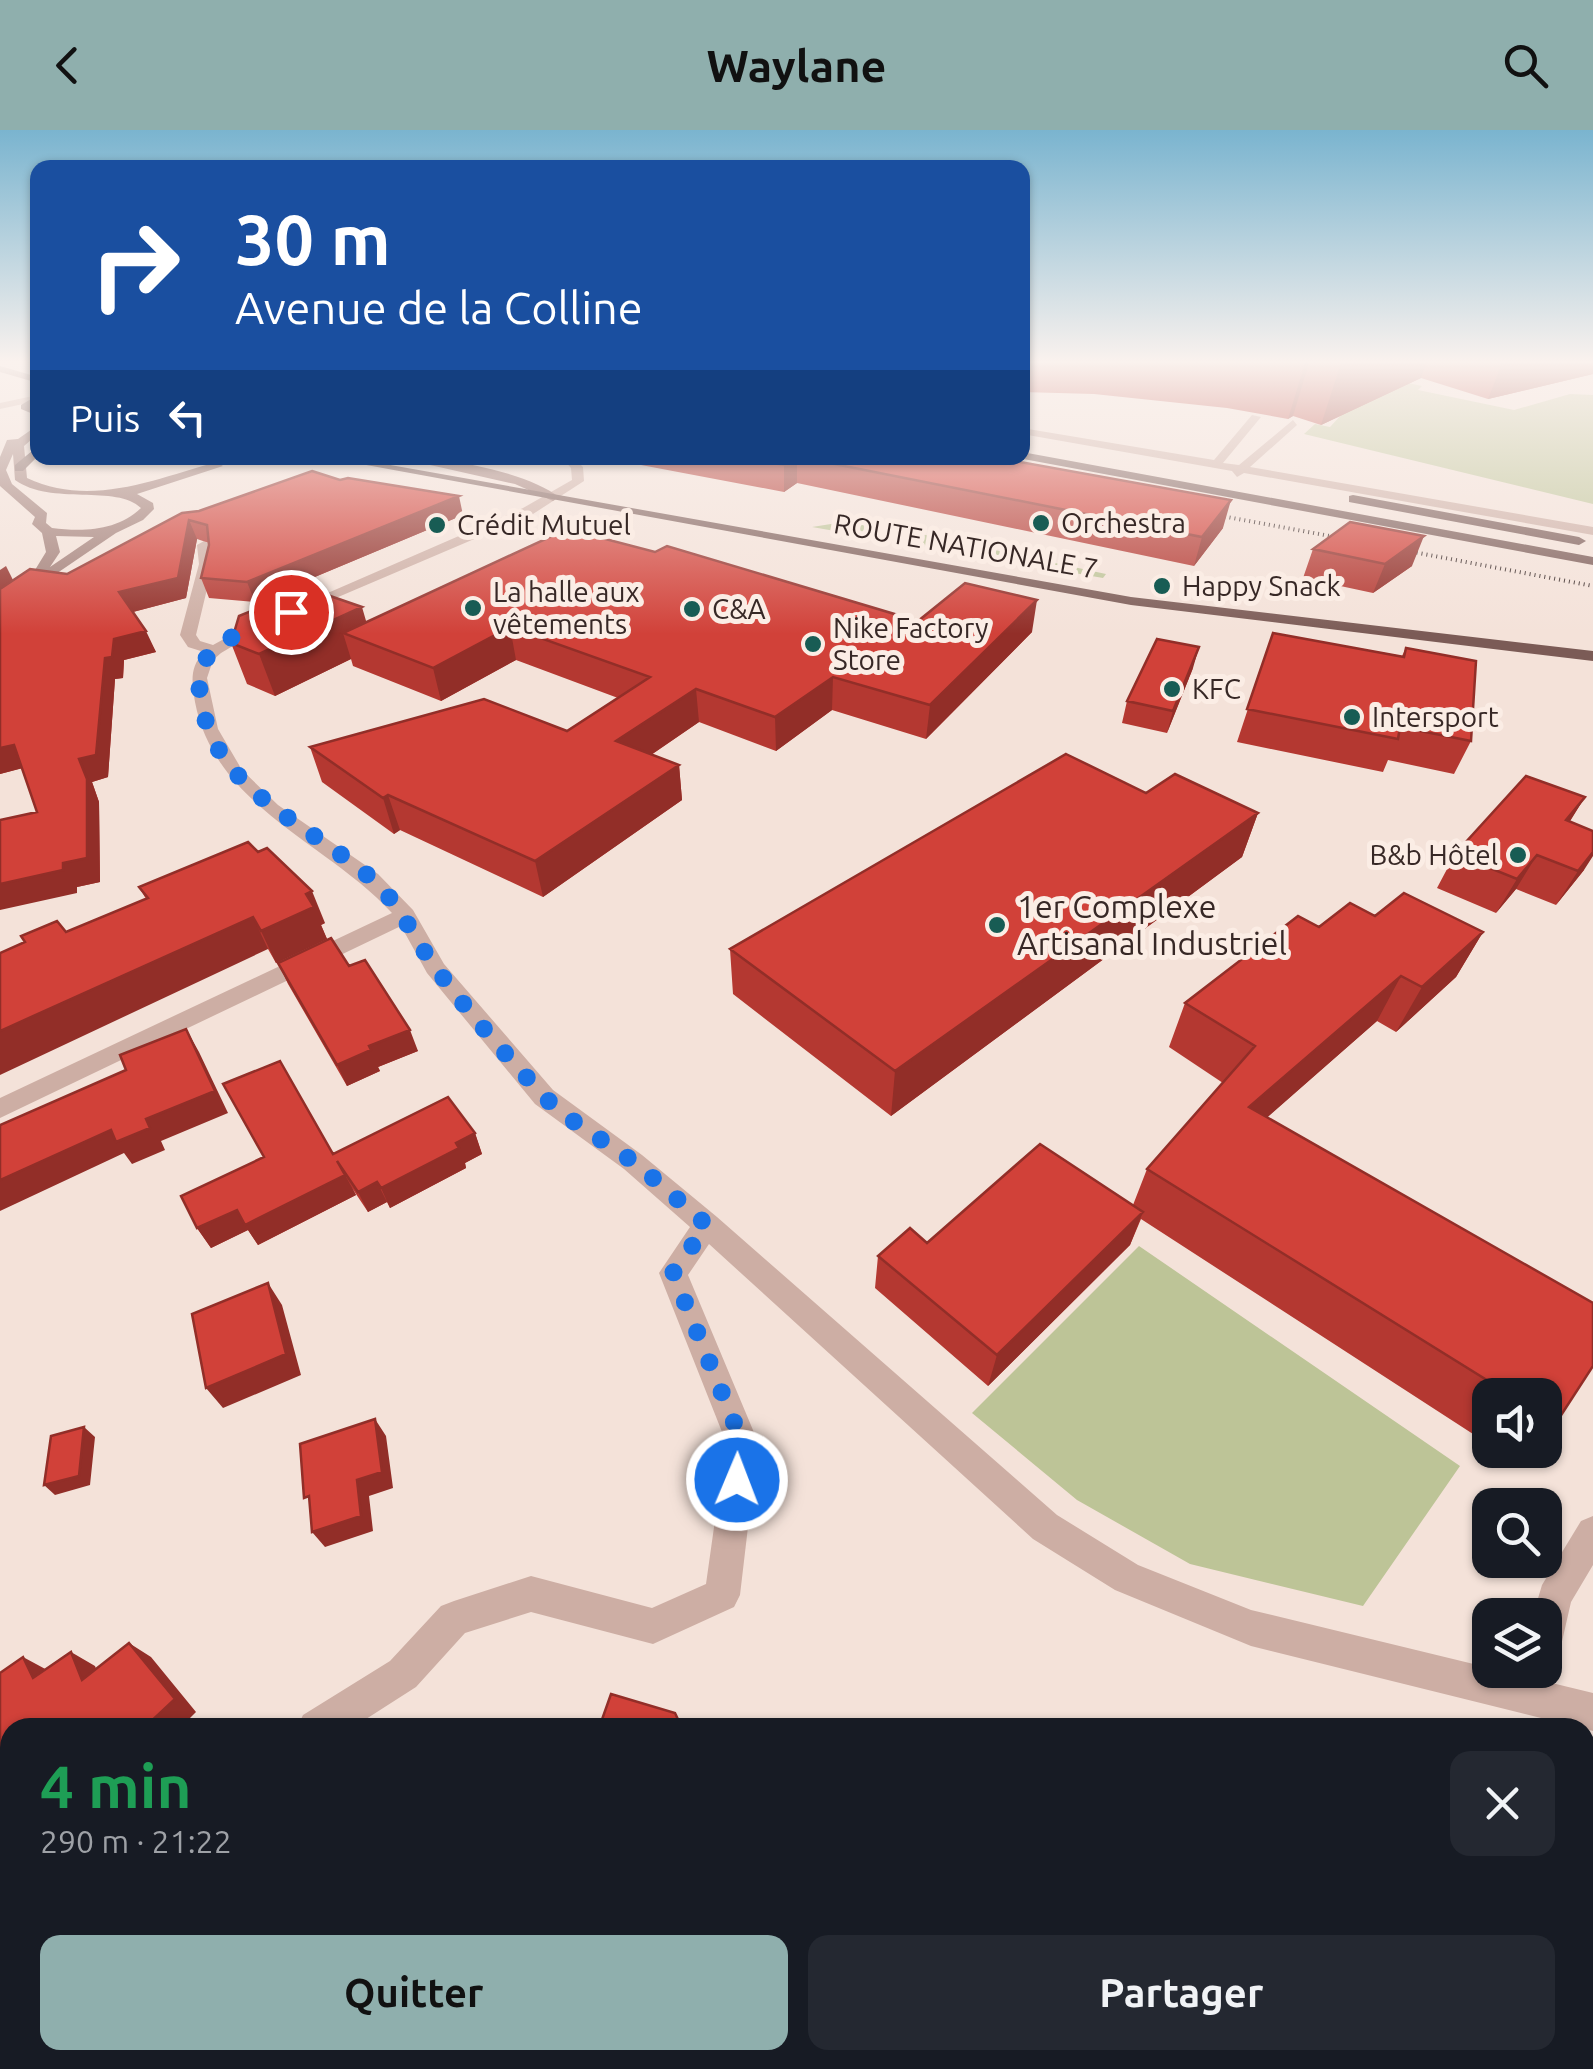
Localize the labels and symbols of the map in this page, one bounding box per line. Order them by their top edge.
street label: ROUTE NATIONALE 7 [832,507,1100,584]
place label: Orchestra [1061,507,1186,538]
place label: Crédit Mutuel [457,509,631,540]
marker: Orchestra [1030,512,1052,534]
marker: Crédit Mutuel [426,514,448,536]
pin [249,570,334,655]
place label: Happy Snack [1182,570,1341,601]
marker: Happy Snack [1151,575,1173,597]
place label: La halle aux vêtements [493,576,640,639]
place label: C&A [712,593,766,624]
marker: La halle aux vêtements [462,597,484,619]
marker: C&A [681,598,703,620]
place label: Nike Factory Store [833,612,988,675]
marker: Nike Factory Store [802,633,824,655]
place label: KFC [1192,673,1241,704]
marker: KFC [1161,678,1183,700]
place label: Intersport [1372,701,1499,732]
marker: Intersport [1341,706,1363,728]
place label: B&b Hôtel [1369,839,1498,870]
marker: B&b Hôtel [1507,844,1529,866]
place label: 1er Complexe Artisanal Industriel [1017,888,1287,961]
marker: 1er Complexe Artisanal Industriel [986,914,1008,936]
position arrow [685,1428,789,1532]

